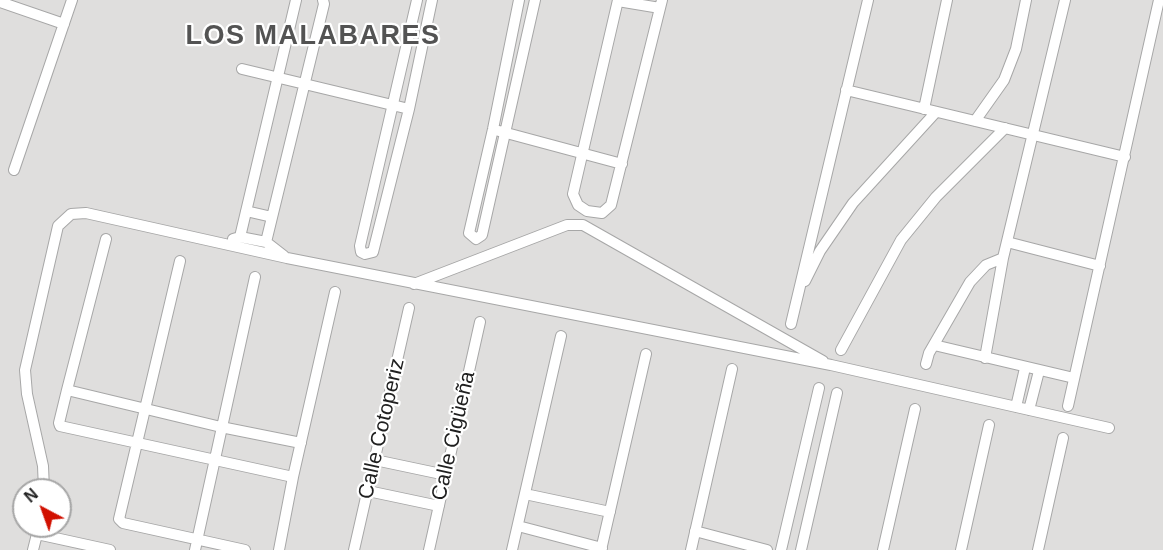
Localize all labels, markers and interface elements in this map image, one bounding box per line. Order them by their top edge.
district label: LOS MALABARES [186,21,440,53]
street label: Calle Cotoperiz [354,356,410,502]
street label: Calle Cigüeña [427,369,481,503]
north arrow [12,478,72,538]
text: N [21,485,41,506]

